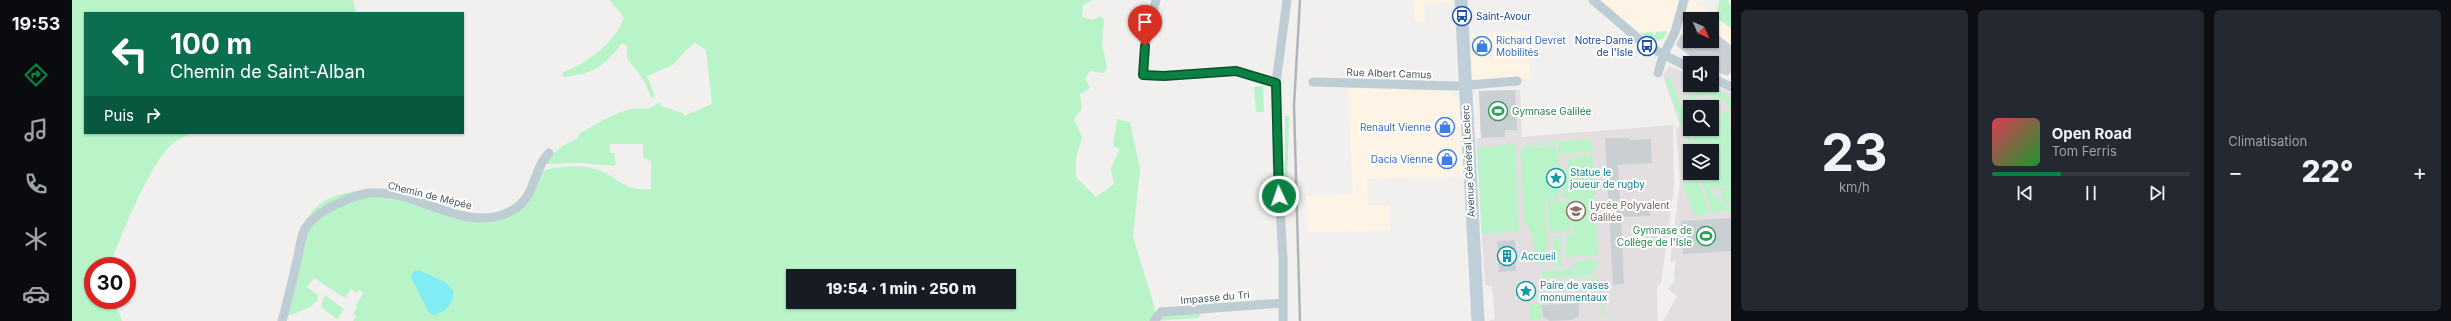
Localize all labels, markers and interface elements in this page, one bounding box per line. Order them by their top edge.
pin [1128,5,1162,46]
bus stop icon: Saint-Avour [1451,5,1473,27]
place label: Saint-Avour [1476,10,1531,22]
icon: arrive [1134,11,1156,33]
north arrow [1683,12,1719,48]
map controls [1683,12,1719,180]
text: 19:53 [12,13,60,34]
text: 100 m [170,27,252,61]
icon: left [104,28,156,80]
place label: Richard Devret Mobilités [1496,34,1567,58]
place label: Notre-Dame de l'Isle [1575,34,1633,58]
shop icon: Richard Devret Mobilités [1471,35,1493,57]
bus stop icon: Notre-Dame de l'Isle [1636,35,1658,57]
button: sound [1683,56,1719,92]
icon: directions [22,61,50,89]
text: Chemin de Saint-Alban [170,61,365,82]
street label: Rue Albert Camus [1346,66,1432,80]
sports icon: Gymnase Galilée [1487,100,1509,122]
button: search [1683,100,1719,136]
icon: right [142,104,164,126]
street label: Avenue Général Leclerc [1459,104,1477,217]
place label: Gymnase Galilée [1512,105,1591,117]
text: Puis [104,106,134,125]
icon: music [22,116,50,144]
shop icon: Renault Vienne [1434,116,1456,138]
place label: Renault Vienne [1360,121,1431,133]
text: 23 [1821,121,1887,184]
text: Open Road [2052,124,2132,143]
text: Climatisation [2228,133,2307,149]
text: Tom Ferris [2052,143,2117,159]
button: layers [1683,144,1719,180]
shop icon: Dacia Vienne [1436,148,1458,170]
place label: Dacia Vienne [1371,153,1433,165]
text: 22° [2302,153,2354,189]
text: − [2228,159,2243,185]
text: + [2412,159,2427,185]
place label: Statue le joueur de rugby [1569,166,1645,190]
place icon: Statue le joueur de rugby [1545,167,1567,189]
icon: phone [22,170,50,198]
position arrow [1258,175,1300,217]
street label: Chemin de Mépée [387,179,474,211]
text: km/h [1839,179,1870,195]
icon: previous [2014,182,2036,204]
icon: pause [2080,182,2102,204]
icon: next [2146,182,2168,204]
place label: Lycée Polyvalent Galilée [1590,199,1670,223]
school or university icon: Lycée Polyvalent Galilée [1565,200,1587,222]
place label: Gymnase de Collège de l'Isle [1617,224,1692,248]
icon: climate [22,225,50,253]
sports icon: Gymnase de Collège de l'Isle [1695,225,1717,247]
building icon: Accueil [1496,245,1518,267]
place label: Accueil [1521,250,1556,262]
speed limit sign: 30 [84,257,136,309]
text: 19:54 · 1 min · 250 m [826,279,976,298]
place label: Paire de vases monumentaux [1540,279,1609,303]
icon: car [22,280,50,308]
place icon: Paire de vases monumentaux [1515,280,1537,302]
street label: Impasse du Tri [1180,288,1250,306]

